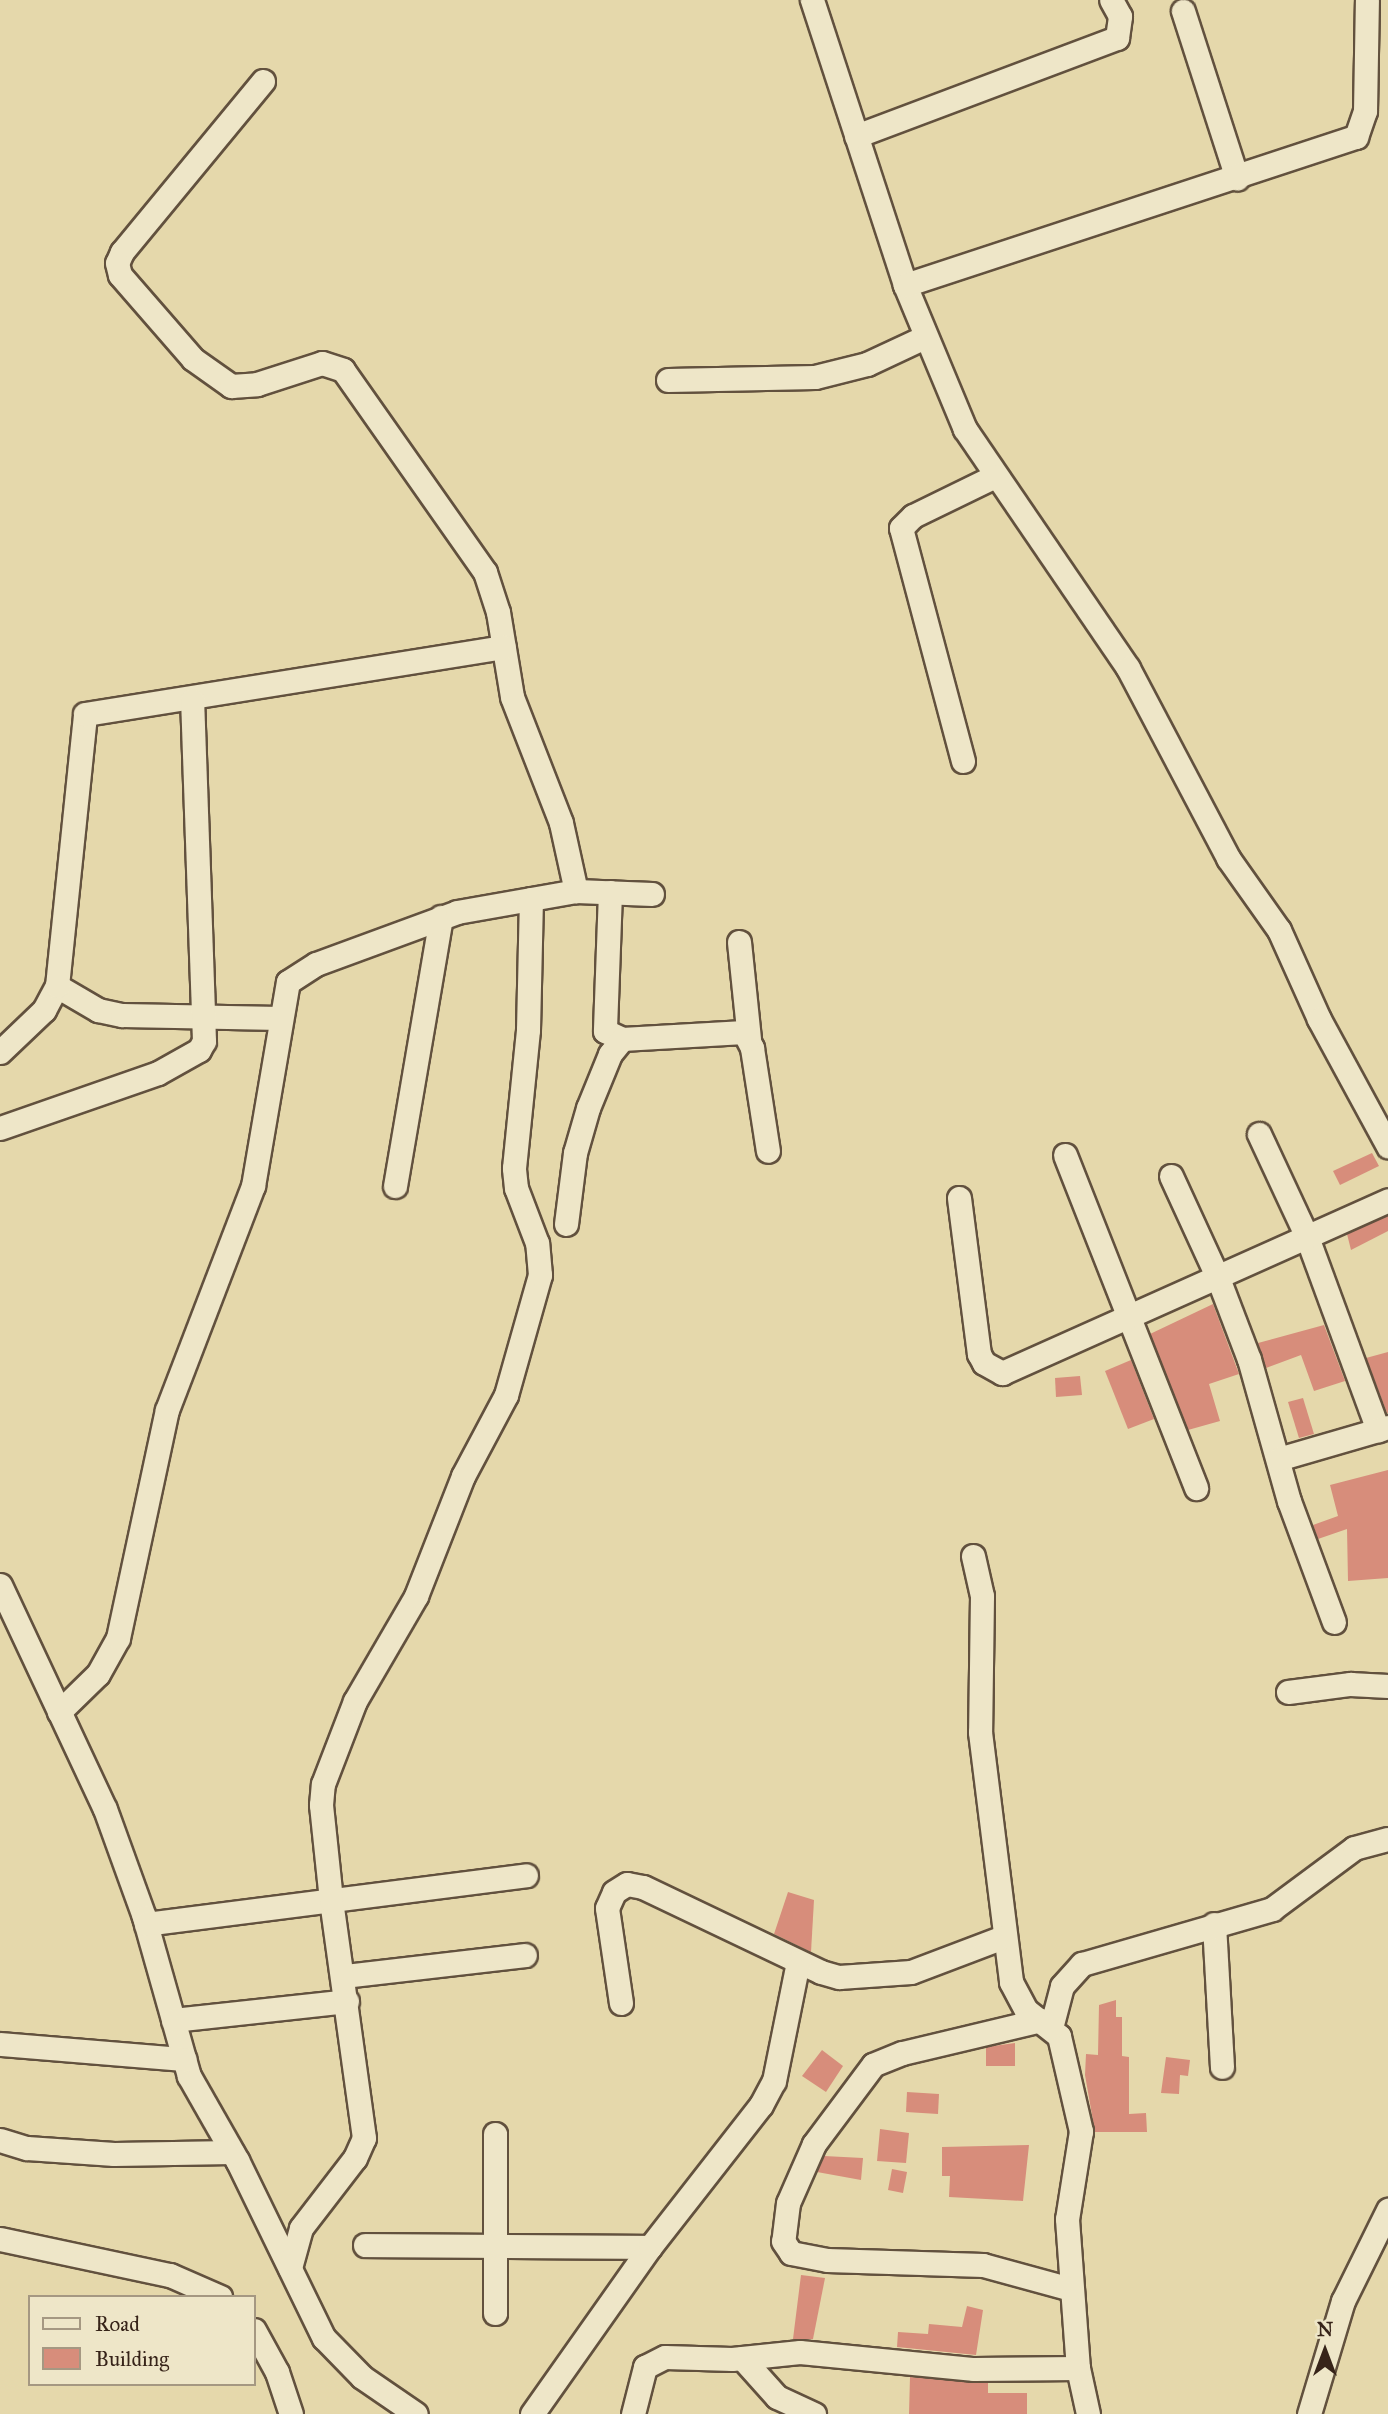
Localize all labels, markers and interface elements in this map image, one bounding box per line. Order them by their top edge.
legend [28,2295,256,2386]
text: Road [95,2311,140,2337]
north arrow [1290,2316,1360,2386]
text: N [1317,2318,1333,2341]
text: Building [95,2346,169,2372]

